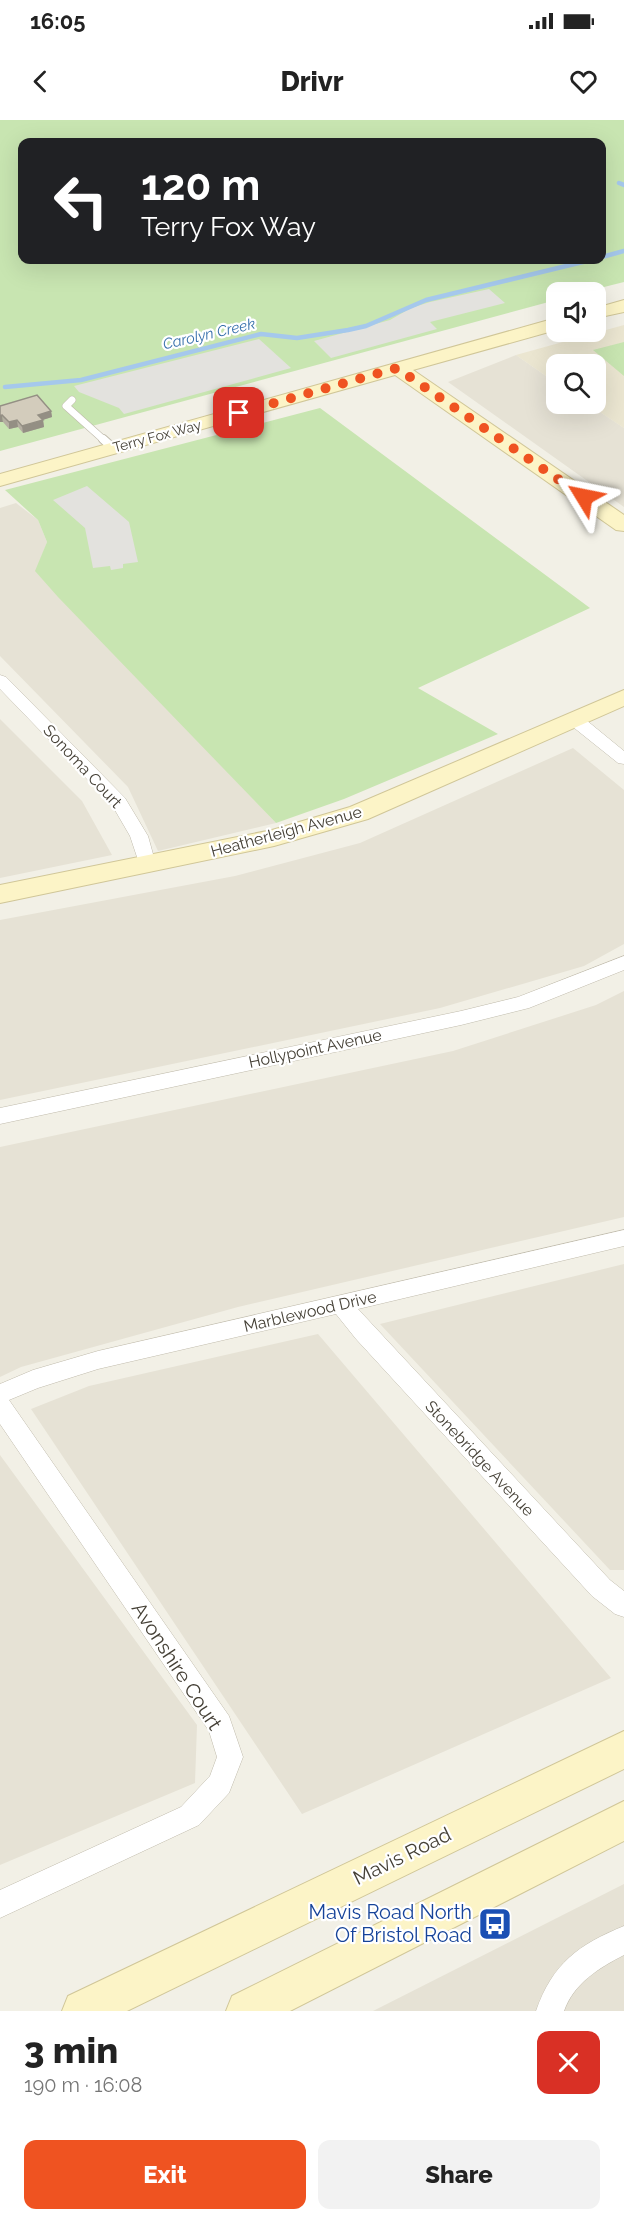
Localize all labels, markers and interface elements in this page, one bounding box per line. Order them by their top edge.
text: 16:05 [30,8,85,34]
icon: back [24,65,57,98]
icon: heart [567,65,600,98]
text: Drivr [280,66,344,97]
text: 120 m [141,161,260,210]
icon: left [42,162,120,240]
text: Terry Fox Way [141,211,316,242]
map controls [546,282,606,414]
button: sound [546,282,606,342]
water label: Carolyn Creek [161,315,257,353]
button: search [546,354,606,414]
pin [213,387,264,438]
icon: arrive [222,396,255,429]
street label: Terry Fox Way [111,416,203,455]
position arrow [552,465,616,529]
street label: Sonoma Court [39,721,126,812]
street label: Heatherleigh Avenue [209,802,364,861]
street label: Hollypoint Avenue [247,1025,383,1072]
street label: Marblewood Drive [242,1287,378,1336]
street label: Stonebridge Avenue [421,1397,538,1520]
street label: Avonshire Court [127,1598,227,1734]
street label: Mavis Road [349,1822,455,1890]
place label: Mavis Road North Of Bristol Road [309,1900,472,1947]
bus stop icon: Mavis Road North Of Bristol Road [477,1906,513,1942]
text: 3 min [24,2029,118,2071]
button: close [537,2031,600,2094]
text: 190 m · 16:08 [24,2073,142,2097]
button: Exit [24,2140,306,2209]
button: Share [318,2140,600,2209]

